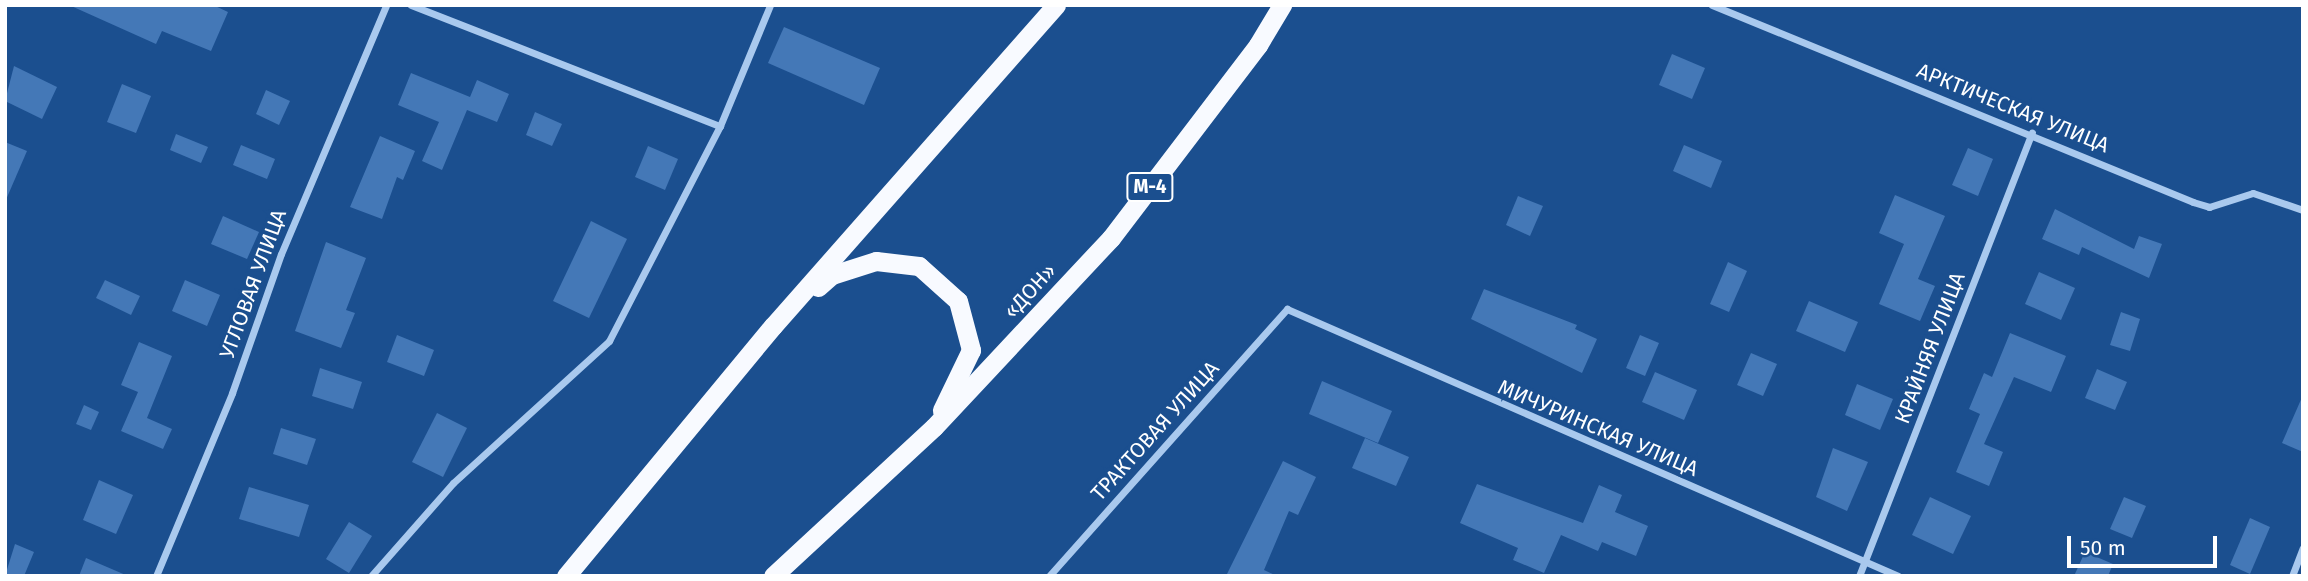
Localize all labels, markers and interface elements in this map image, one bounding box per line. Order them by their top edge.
street label: АРКТИЧЕСКАЯ УЛИЦА [1913,58,2113,158]
road number: М-4 [1126,172,1174,202]
street label: УГЛОВАЯ УЛИЦА [214,206,292,362]
street label: «ДОН» [998,258,1062,324]
street label: КРАЙНЯЯ УЛИЦА [1890,269,1970,427]
street label: ТРАКТОВАЯ УЛИЦА [1086,356,1224,506]
street label: МИЧУРИНСКАЯ УЛИЦА [1494,374,1702,482]
scale bar [2070,522,2220,566]
text: 50 m [2080,535,2126,561]

